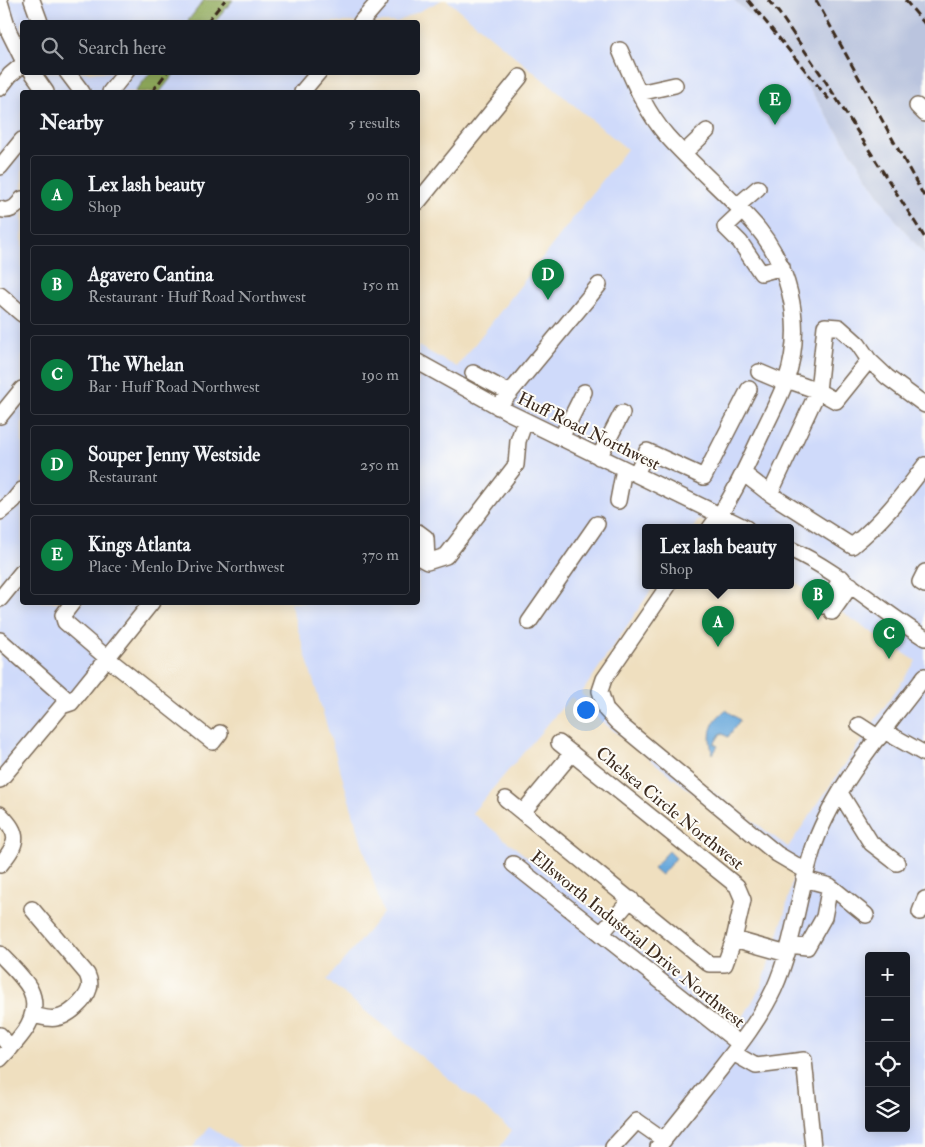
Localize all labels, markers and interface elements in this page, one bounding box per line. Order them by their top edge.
search box [20,20,420,75]
icon: search [38,34,66,62]
text: Search here [78,36,166,60]
pin: E [759,84,791,125]
text: Nearby [40,109,103,136]
text: 5 results [349,113,400,133]
text: Lex lash beauty [88,173,205,197]
text: A [52,185,62,205]
text: 90 m [367,185,399,205]
text: Shop [88,197,121,217]
pin: D [532,259,564,300]
text: Agavero Cantina [88,263,213,287]
text: B [52,275,62,295]
text: 150 m [362,275,399,295]
text: Restaurant · Huff Road Northwest [88,287,306,307]
text: The Whelan [88,353,184,377]
text: C [51,365,63,385]
text: 190 m [361,365,399,385]
text: Bar · Huff Road Northwest [88,377,260,397]
street label: Huff Road Northwest [514,387,664,476]
text: Souper Jenny Westside [88,443,260,467]
text: D [50,455,64,475]
text: 250 m [360,455,399,475]
text: Restaurant [88,467,157,487]
popup [642,524,794,589]
text: Kings Atlanta [88,533,191,557]
text: Lex lash beauty [660,535,776,559]
text: E [51,545,63,565]
text: 370 m [362,545,399,565]
text: Place · Menlo Drive Northwest [88,557,284,577]
text: Shop [660,559,693,579]
pin: B [802,579,834,620]
pin: A [702,606,734,647]
pin: C [873,618,905,659]
your location [573,697,599,723]
street label: Chelsea Circle Northwest [591,742,748,875]
street label: Ellsworth Industrial Drive Northwest [526,846,750,1033]
map controls [865,952,910,1132]
button: + [865,952,910,997]
button: − [865,997,910,1042]
button: locate [865,1042,910,1087]
button: layers [865,1087,910,1132]

